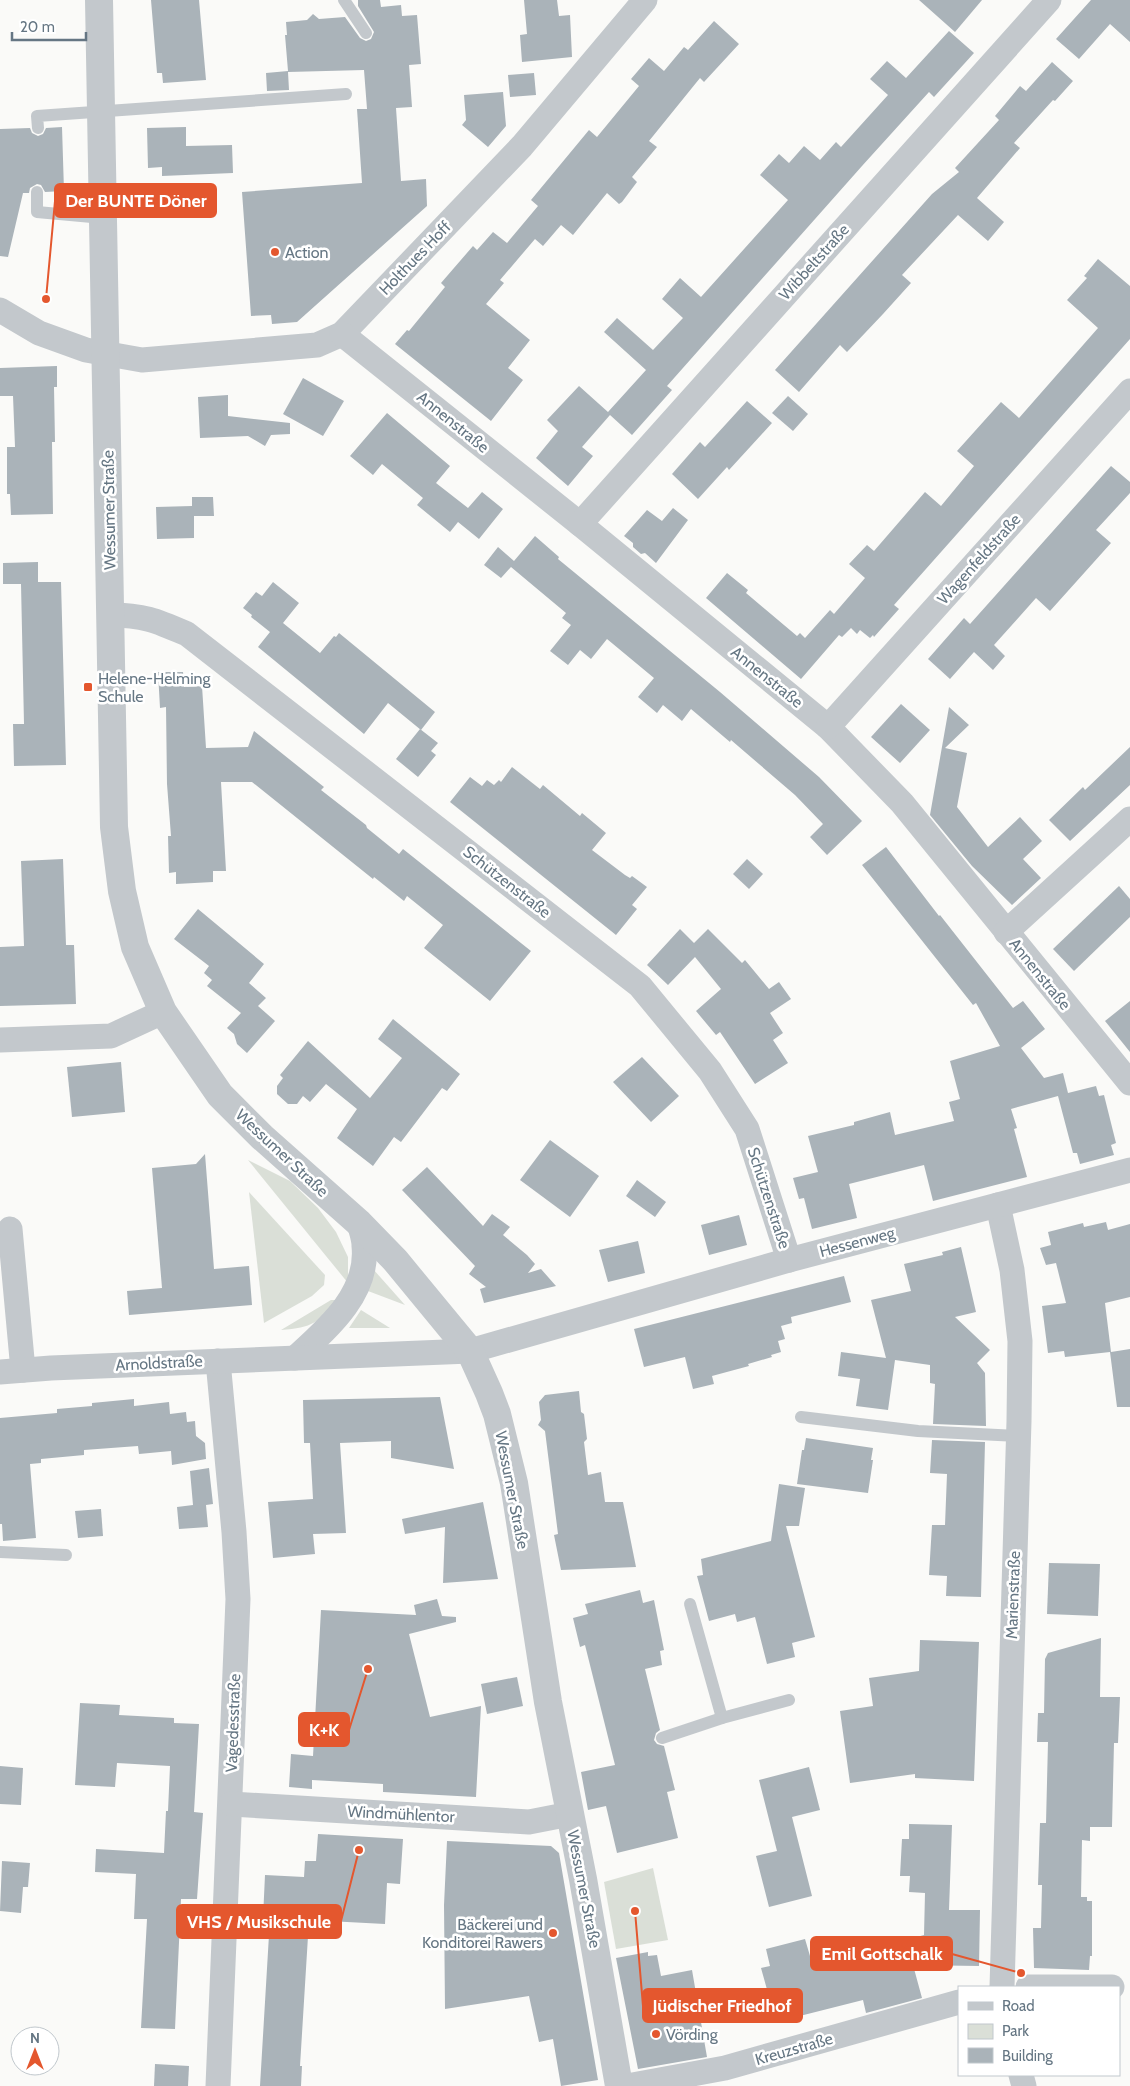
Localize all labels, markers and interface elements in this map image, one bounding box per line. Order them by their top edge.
scale bar [12,10,86,42]
text: 20 m [20,18,55,36]
callout: Der BUNTE Döner [55,184,216,217]
text: Der BUNTE Döner [65,190,207,212]
street label: Holthues Hoff [375,217,455,299]
street label: Wibbeltstraße [775,220,853,304]
place label: Action [285,243,329,262]
marker: Action [269,246,281,258]
street label: Annenstraße [413,387,493,457]
street label: Wessumer Straße [98,450,120,570]
street label: Wagenfeldstraße [933,510,1025,608]
street label: Annenstraße [727,642,807,712]
place label: Helene-Helming Schule [98,669,211,706]
marker: Helene-Helming Schule [82,681,94,693]
street label: Schützenstraße [460,842,554,922]
street label: Annenstraße [1005,934,1075,1014]
street label: Wessumer Straße [232,1105,332,1201]
street label: Schützenstraße [744,1145,794,1251]
street label: Hessenweg [817,1223,898,1261]
street label: Arnoldstraße [115,1351,203,1375]
street label: Wessumer Straße [491,1429,533,1551]
street label: Marienstraße [1002,1551,1024,1639]
street label: Vagedesstraße [222,1673,244,1773]
callout: K+K [299,1713,349,1746]
text: K+K [309,1719,340,1741]
street label: Windmühlentor [347,1802,456,1826]
street label: Wessumer Straße [563,1828,605,1950]
callout: VHS / Musikschule [177,1905,341,1938]
text: VHS / Musikschule [187,1911,331,1933]
place label: Bäckerei und Konditorei Rawers [422,1915,543,1952]
marker: Bäckerei und Konditorei Rawers [547,1927,559,1939]
callout: Emil Gottschalk [811,1937,952,1970]
text: Emil Gottschalk [821,1943,943,1965]
legend [958,1986,1120,2076]
callout: Jüdischer Friedhof [643,1989,802,2022]
text: Jüdischer Friedhof [651,1995,792,2017]
text: Road [1002,1997,1035,2015]
text: Park [1002,2022,1029,2040]
place label: Vörding [666,2025,719,2044]
north arrow [10,2026,60,2076]
marker: Vörding [650,2028,662,2040]
text: N [30,2029,40,2047]
street label: Kreuzstraße [753,2029,835,2069]
text: Building [1002,2047,1053,2065]

